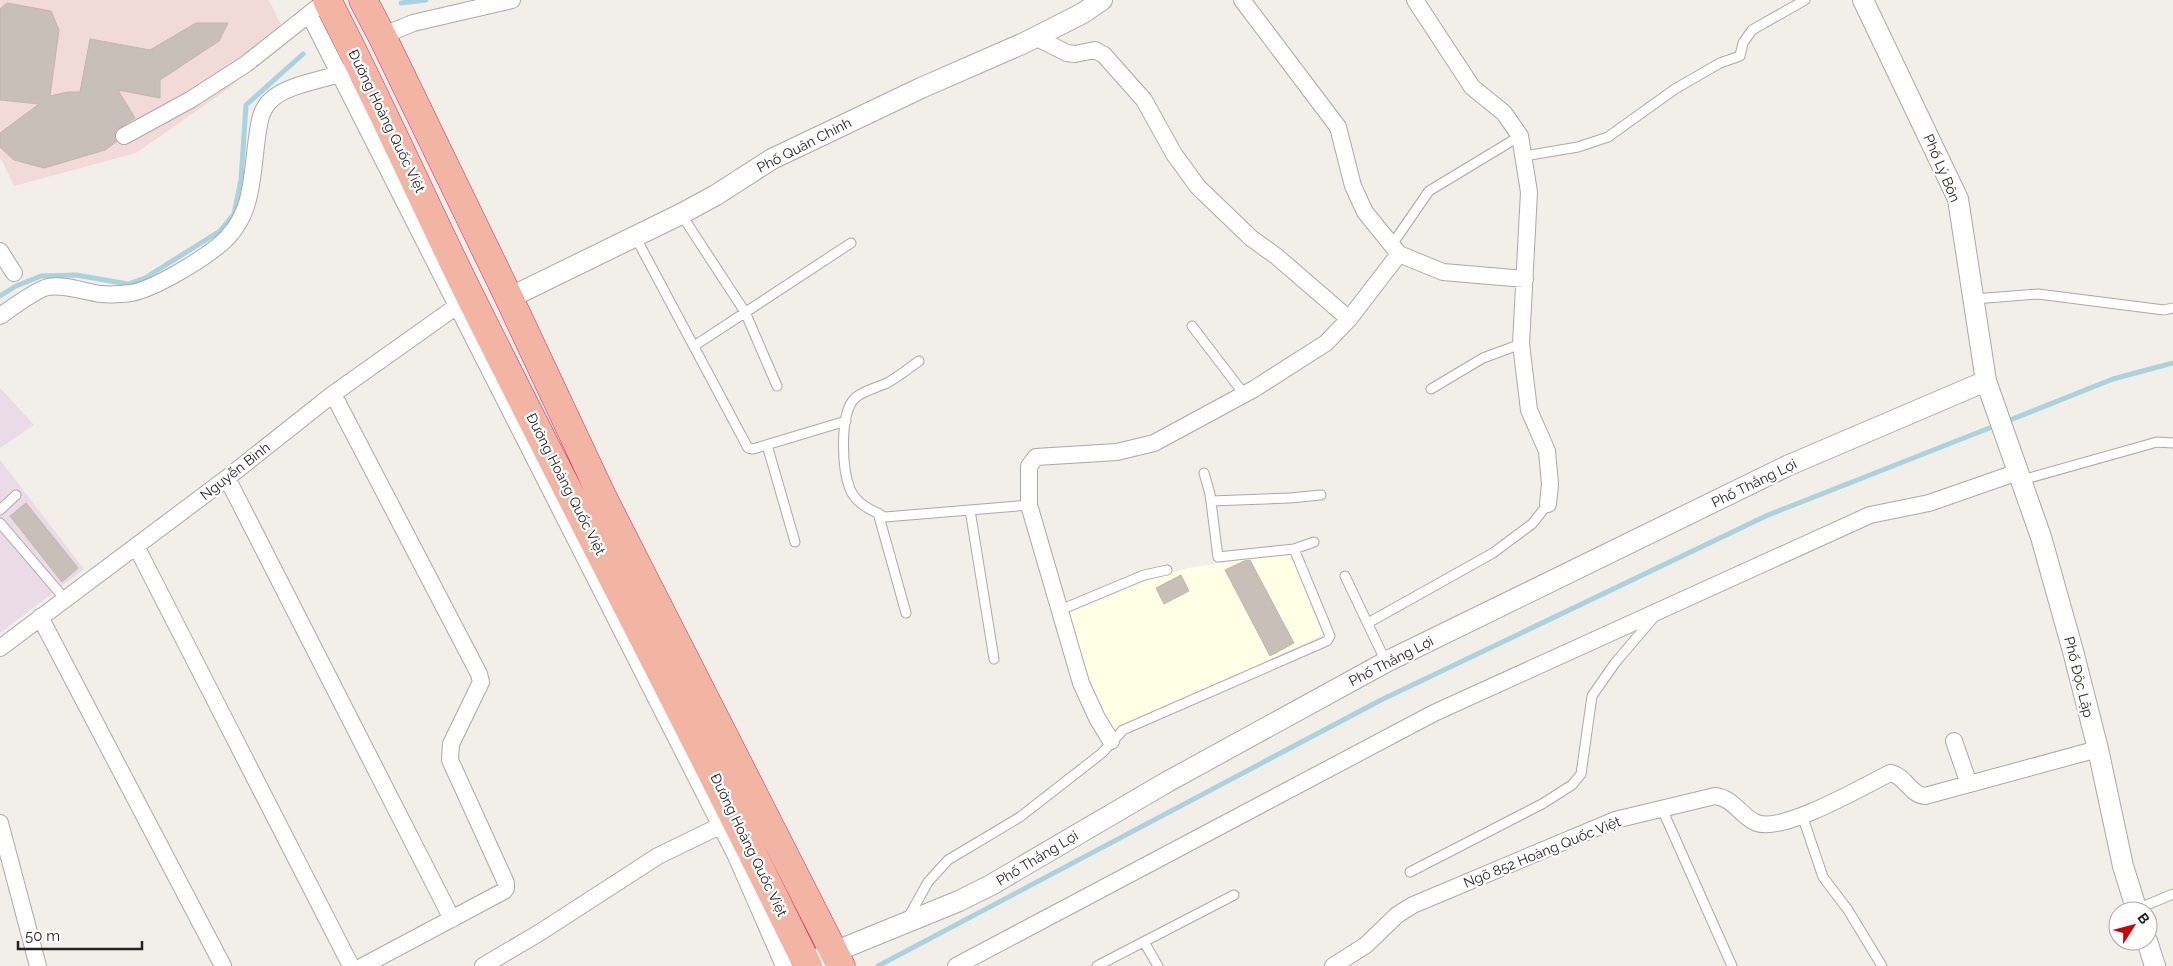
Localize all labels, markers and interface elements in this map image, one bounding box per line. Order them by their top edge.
street label: Đường Hoàng Quốc Việt [345,47,429,195]
street label: Phố Quân Chính [754,114,854,176]
street label: Phố Lý Bôn [1920,132,1964,204]
street label: Đường Hoàng Quốc Việt [523,410,609,558]
street label: Nguyễn Bình [197,439,273,503]
street label: Phố Thắng Lợi [1709,456,1799,510]
street label: Phố Thắng Lợi [1346,633,1436,689]
street label: Phố Độc Lập [2061,635,2097,719]
street label: Đường Hoàng Quốc Việt [707,771,791,919]
street label: Ngõ 852 Hoàng Quốc Việt [1461,813,1623,891]
street label: Phố Thắng Lợi [993,827,1081,889]
north arrow [2108,901,2158,951]
text: B [2134,910,2153,927]
scale bar [18,918,141,950]
text: 50 m [25,927,60,945]

